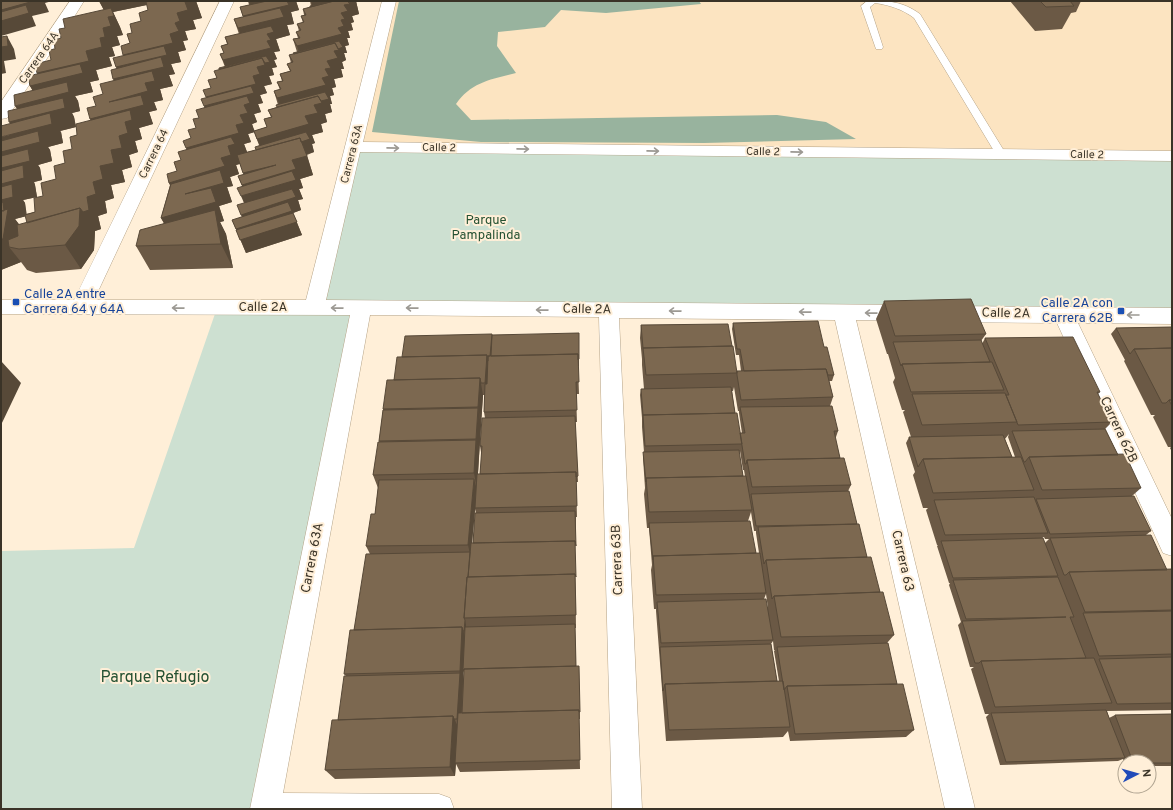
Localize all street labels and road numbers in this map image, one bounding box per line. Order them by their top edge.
street label: Carrera 64A [16,29,62,87]
street label: Carrera 63A [338,123,366,185]
street label: Carrera 64 [136,127,172,181]
street label: Calle 2 [422,141,456,155]
street label: Calle 2 [746,145,780,159]
street label: Calle 2 [1070,148,1104,162]
street label: Calle 2A [239,300,288,316]
street label: Calle 2A [562,302,612,318]
street label: Calle 2A [981,306,1031,322]
street label: Carrera 62B [1096,394,1140,466]
street label: Carrera 63A [298,521,328,594]
street label: Carrera 63B [609,524,627,596]
street label: Carrera 63 [887,529,917,593]

